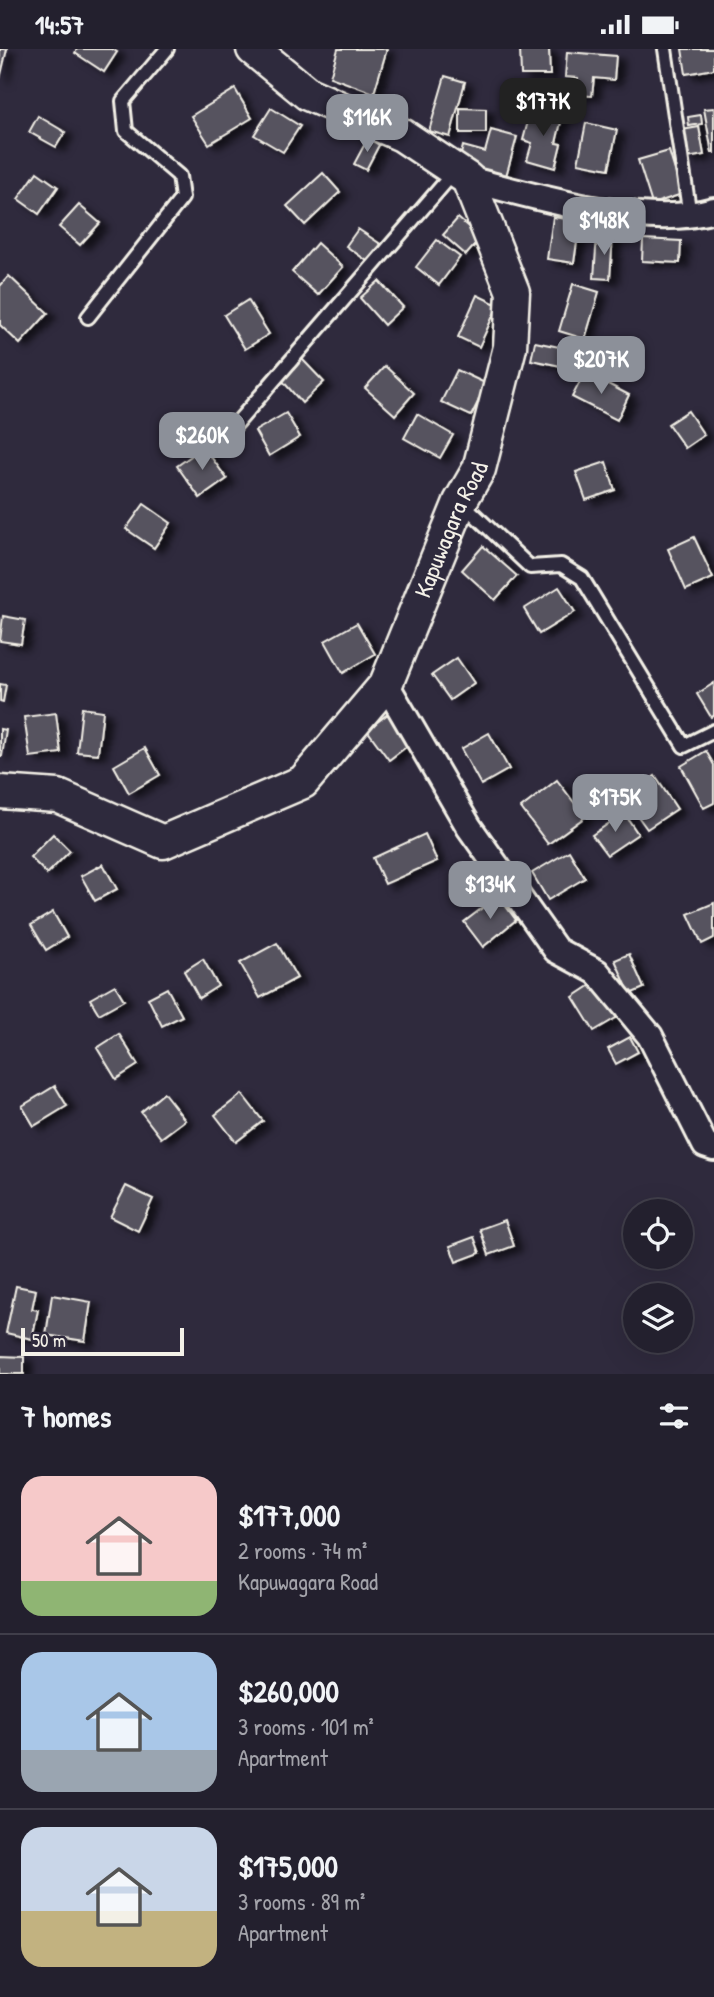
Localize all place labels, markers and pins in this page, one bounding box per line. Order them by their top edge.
pin: $177K [494,78,592,138]
pin: $116K [318,95,416,154]
pin: $148K [555,197,653,257]
pin: $207K [552,337,650,396]
pin: $260K [153,413,251,472]
pin: $175K [566,775,664,834]
pin: $134K [441,861,539,921]

